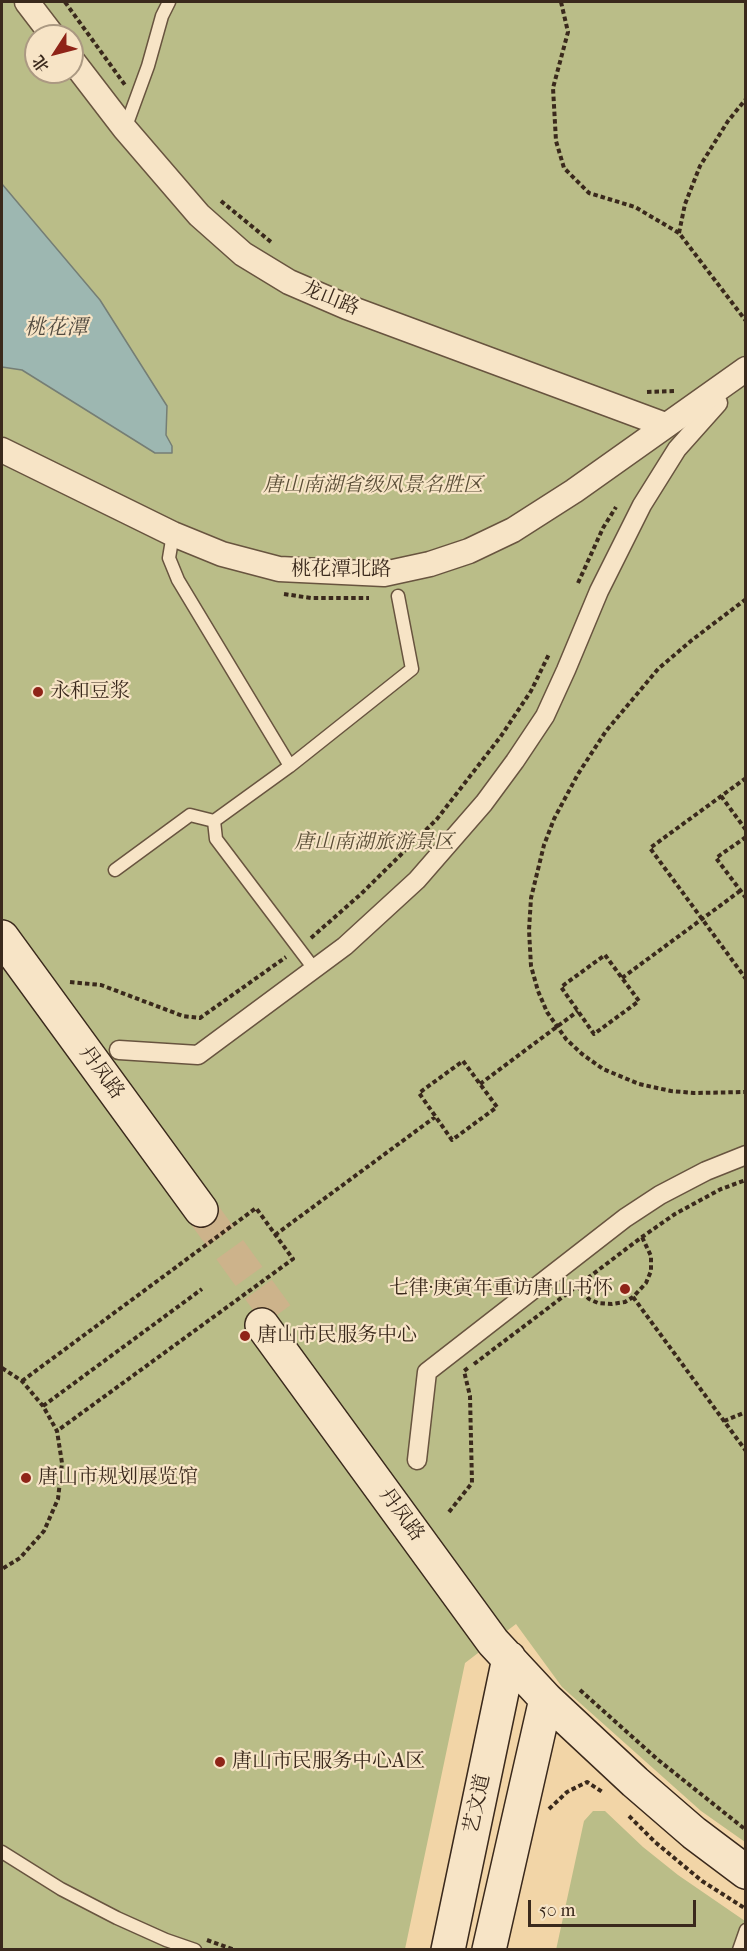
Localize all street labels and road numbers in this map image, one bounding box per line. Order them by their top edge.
street label: 龙山路 [298,277,362,321]
street label: 桃花潭北路 [291,558,391,582]
street label: 丹凤路 [74,1042,128,1104]
street label: 丹凤路 [374,1484,428,1546]
street label: 艺文道 [460,1772,496,1836]

